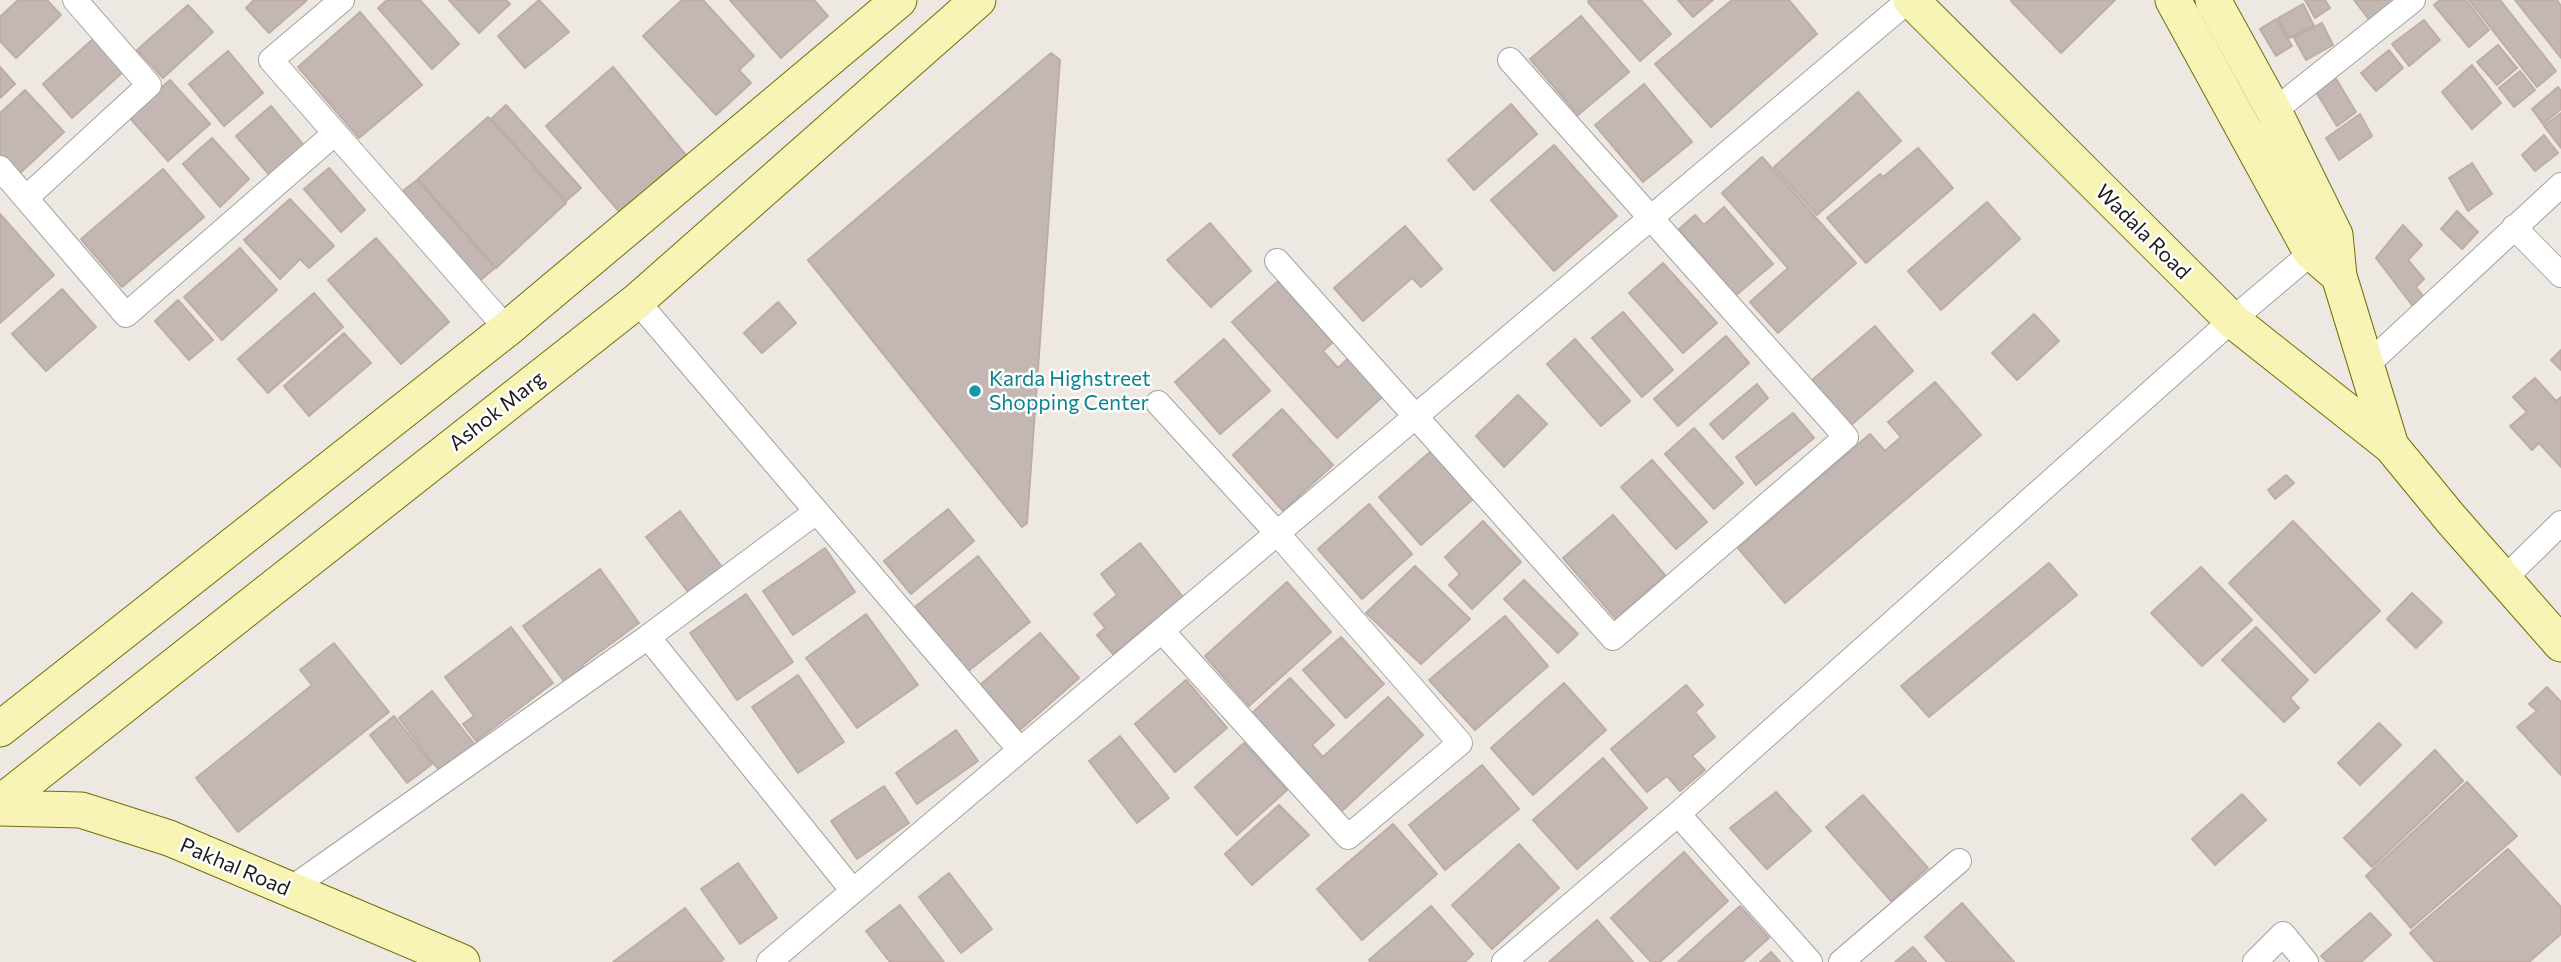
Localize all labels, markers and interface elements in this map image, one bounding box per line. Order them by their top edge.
street label: Wadala Road [2090,179,2196,285]
street label: Ashok Marg [444,366,550,456]
place label: Karda Highstreet Shopping Center [989,366,1151,416]
marker: Karda Highstreet Shopping Center [967,383,983,399]
street label: Pakhal Road [176,833,294,901]

